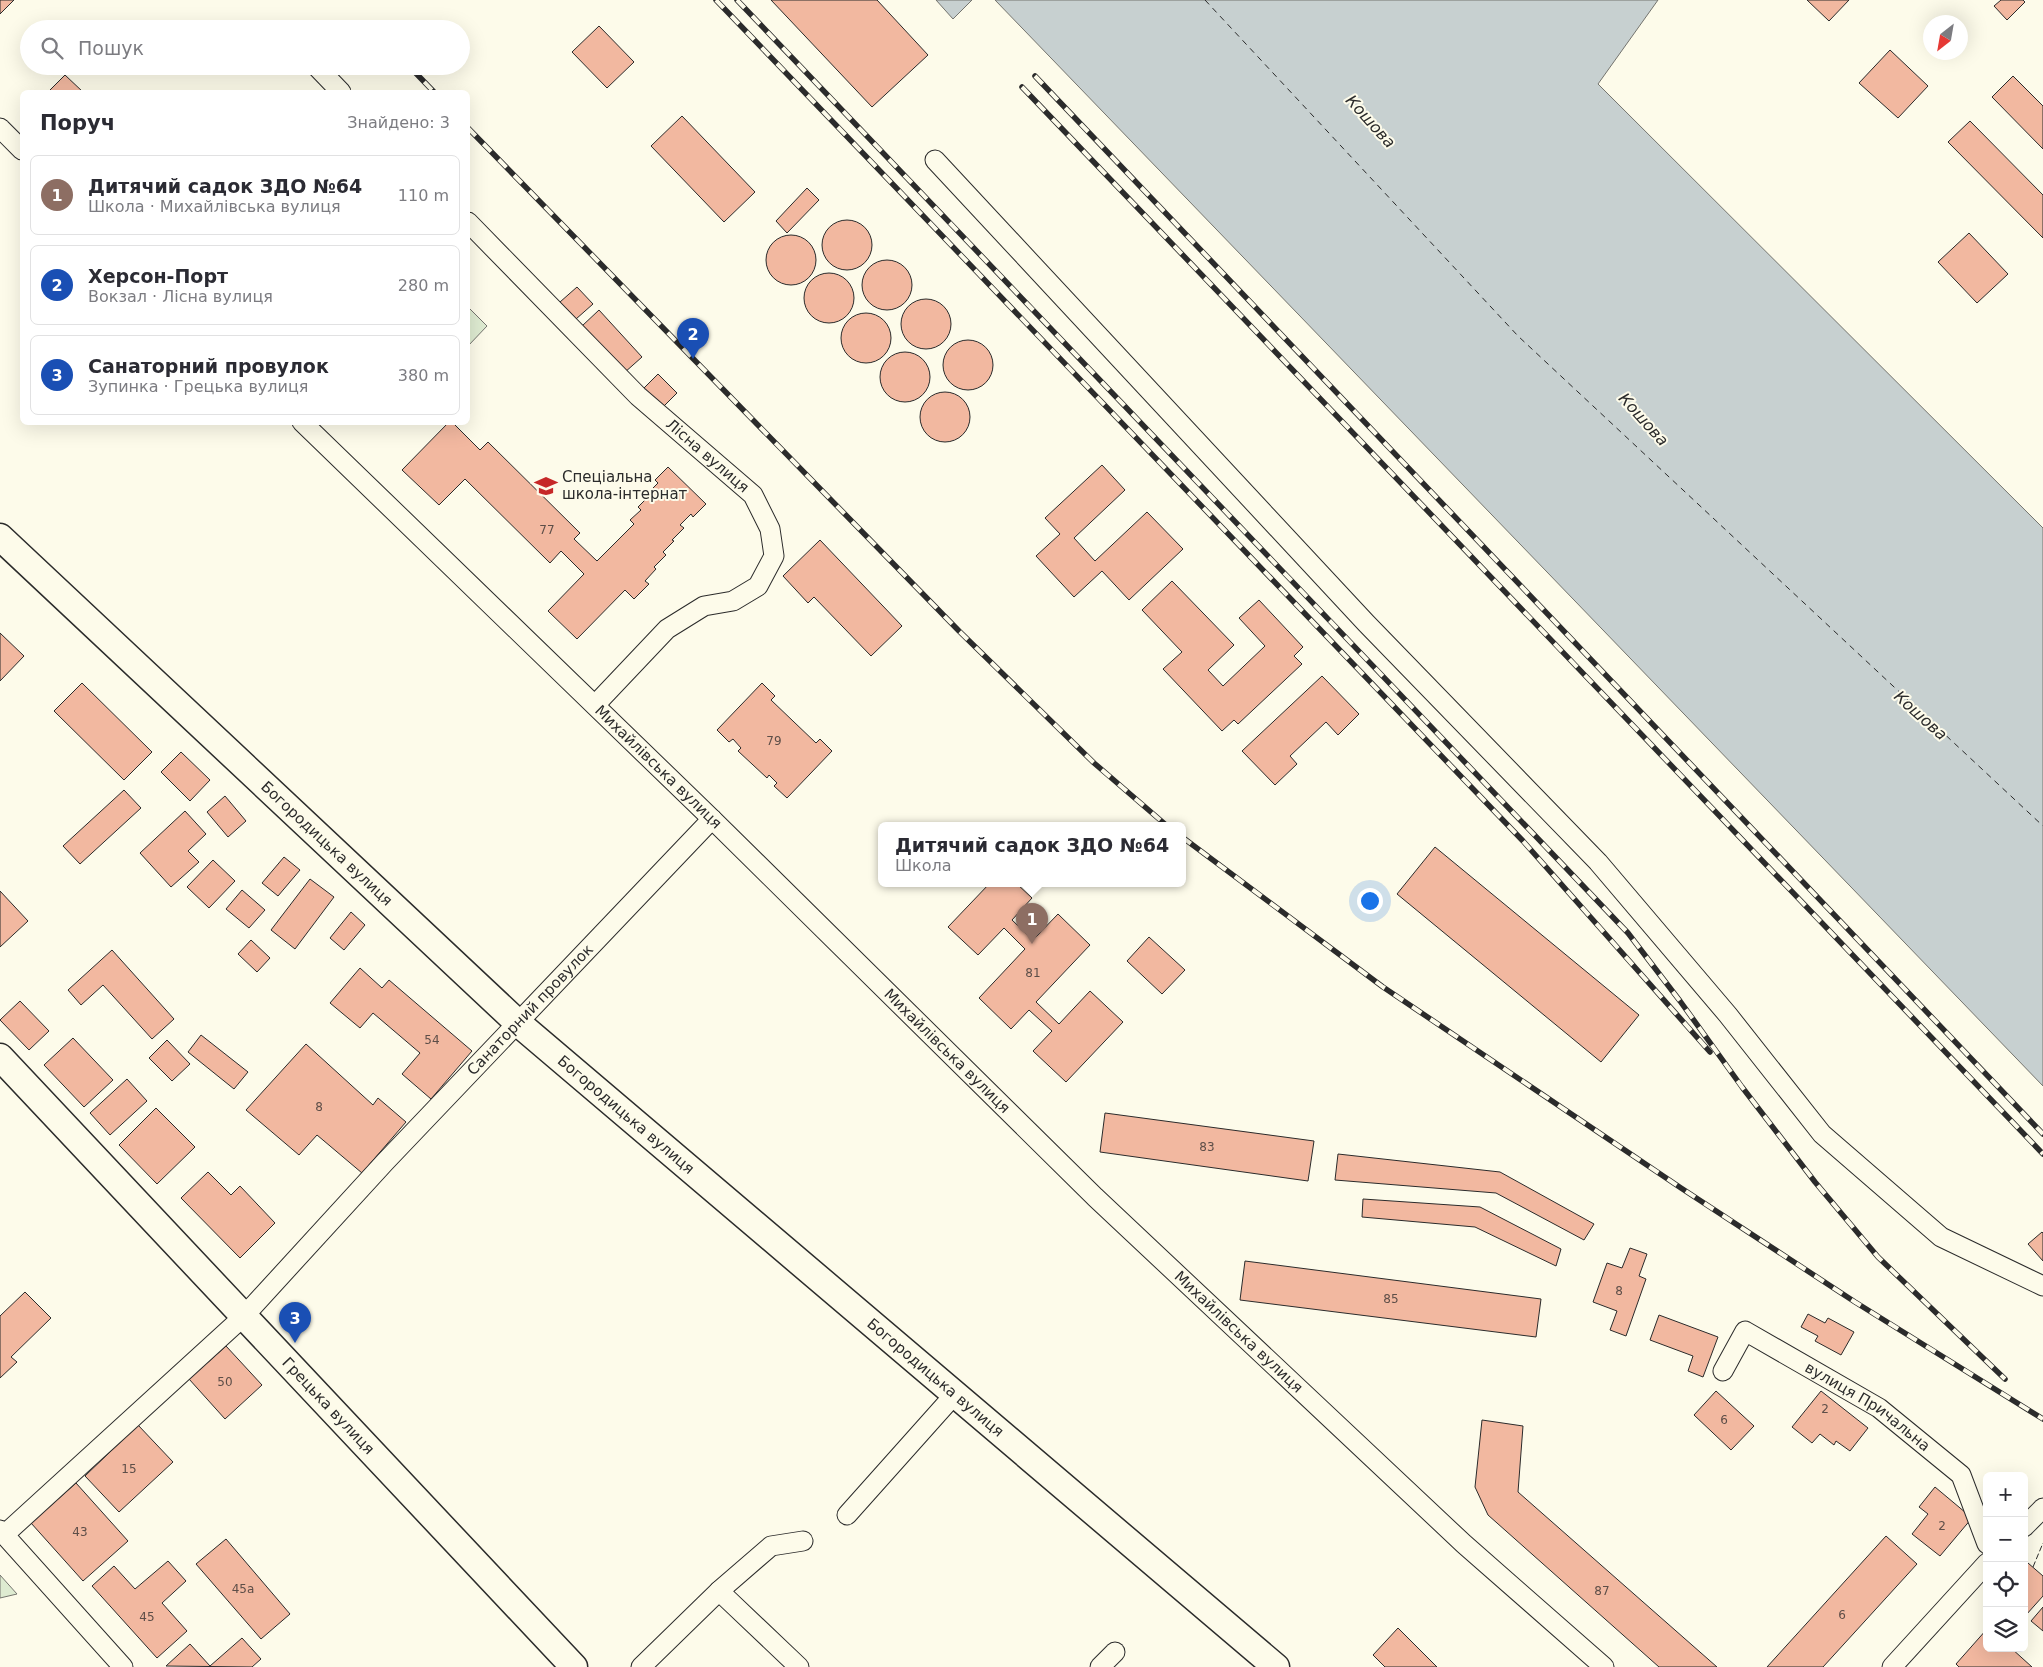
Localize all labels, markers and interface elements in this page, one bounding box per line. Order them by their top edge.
north arrow [1923,15,1968,60]
search box [20,20,470,75]
icon: search [38,34,66,62]
text: Пошук [78,37,144,59]
water label: Кошова [1342,91,1399,152]
text: Поруч [40,111,115,135]
text: Знайдено: 3 [347,113,450,132]
text: Дитячий садок ЗДО №64 [88,175,362,197]
text: 1 [51,186,63,205]
text: 110 m [398,186,449,205]
text: Школа · Михайлівська вулиця [88,197,341,216]
text: Херсон-Порт [88,265,228,287]
text: 2 [51,276,63,295]
text: 280 m [398,276,449,295]
text: Вокзал · Лісна вулиця [88,287,273,306]
pin: 2 [677,318,709,359]
text: Санаторний провулок [88,355,329,377]
text: 3 [51,366,63,385]
text: 380 m [398,366,449,385]
text: Зупинка · Грецька вулиця [88,377,308,396]
water label: Кошова [1615,389,1672,450]
street label: Лісна вулиця [662,415,753,497]
place label: Спеціальна школа-інтернат [562,468,688,503]
school or university icon: Спеціальна школа-інтернат [533,473,559,499]
house number: 77 [539,523,555,537]
water label: Кошова [1890,687,1951,744]
street label: Михайлівська вулиця [591,702,726,833]
house number: 79 [766,734,782,748]
street label: Богородицька вулиця [257,777,396,910]
popup [878,822,1186,887]
text: Дитячий садок ЗДО №64 [895,834,1169,856]
text: Школа [895,856,951,875]
your location [1357,888,1383,914]
pin: 1 [1016,903,1048,944]
street label: Санаторний провулок [463,940,597,1079]
house number: 81 [1025,966,1041,980]
street label: Михайлівська вулиця [880,985,1014,1117]
house number: 54 [424,1033,440,1047]
street label: Богородицька вулиця [554,1052,698,1178]
house number: 8 [315,1100,323,1114]
house number: 83 [1199,1140,1215,1154]
street label: Михайлівська вулиця [1171,1267,1307,1397]
house number: 8 [1615,1284,1623,1298]
house number: 85 [1383,1292,1399,1306]
pin: 3 [279,1302,311,1343]
street label: Богородицька вулиця [863,1314,1007,1441]
street label: Грецька вулиця [278,1354,378,1458]
street label: вулиця Причальна [1802,1358,1934,1455]
house number: 50 [217,1375,233,1389]
house number: 2 [1821,1402,1829,1416]
house number: 6 [1720,1413,1728,1427]
house number: 15 [121,1462,137,1476]
map controls [1983,1472,2028,1652]
button: + [1983,1472,2028,1517]
button: − [1983,1517,2028,1562]
house number: 2 [1938,1519,1946,1533]
house number: 43 [72,1525,88,1539]
button: locate [1983,1562,2028,1607]
house number: 45а [232,1582,254,1596]
house number: 87 [1594,1584,1610,1598]
button: layers [1983,1607,2028,1652]
house number: 6 [1838,1608,1846,1622]
house number: 45 [139,1610,155,1624]

